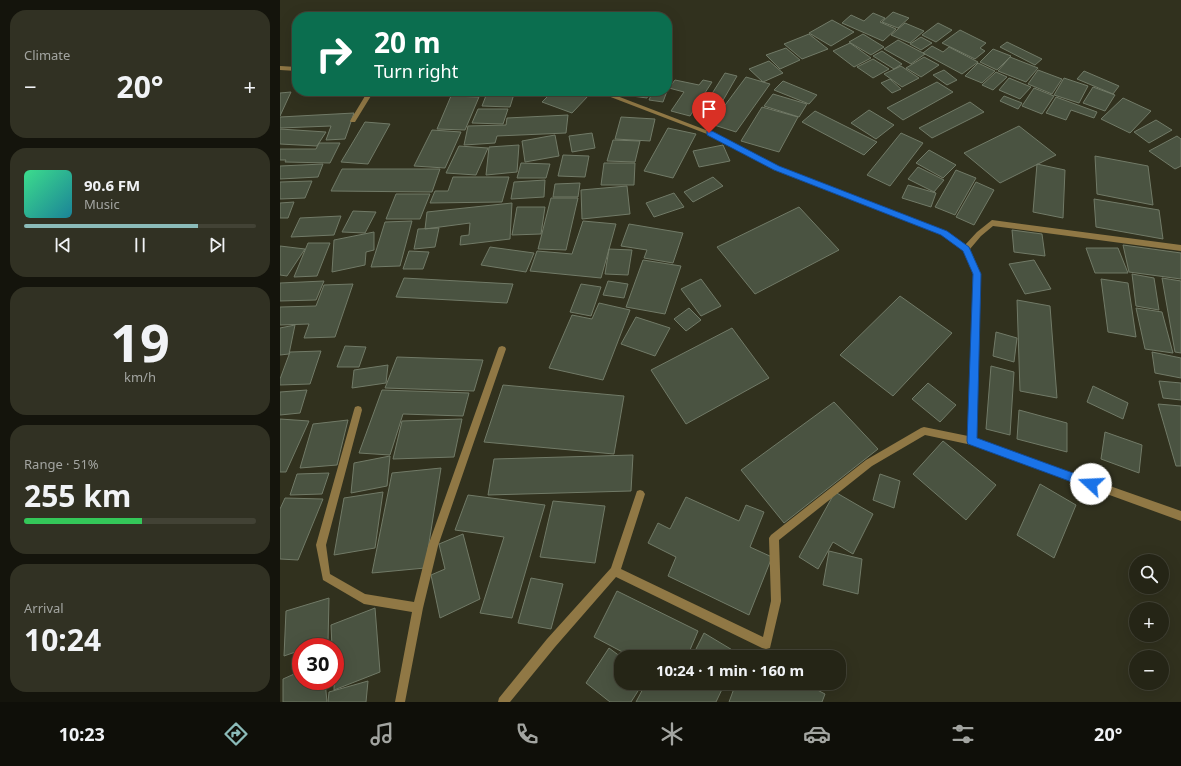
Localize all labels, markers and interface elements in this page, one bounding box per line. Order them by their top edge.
text: 20 m [374,23,441,61]
icon: right [308,28,360,80]
text: Climate [24,46,70,64]
text: Turn right [374,59,458,83]
text: 20° [116,66,164,107]
text: − [24,71,37,101]
text: + [243,71,256,101]
pin [692,92,726,133]
icon: arrive [698,98,720,120]
text: 90.6 FM [84,175,140,195]
text: Music [84,195,120,213]
icon: previous [52,234,74,256]
icon: pause [129,234,151,256]
icon: next [206,234,228,256]
text: 19 [110,306,170,377]
text: km/h [124,368,156,386]
text: Range · 51% [24,455,99,473]
position arrow [1070,463,1112,505]
text: 255 km [24,475,131,516]
map controls [1129,554,1169,690]
button: search [1129,554,1169,594]
text: Arrival [24,599,64,617]
button: + [1129,602,1169,642]
text: 10:24 [24,619,101,660]
speed limit sign: 30 [292,638,344,690]
button: − [1129,650,1169,690]
text: 10:24 · 1 min · 160 m [656,660,804,680]
icon: directions [222,720,250,748]
icon: music [368,720,396,748]
icon: phone [513,720,541,748]
icon: climate [658,720,686,748]
icon: car [803,720,831,748]
icon: filters [949,720,977,748]
text: 10:23 [59,722,105,746]
text: 20° [1094,722,1122,746]

